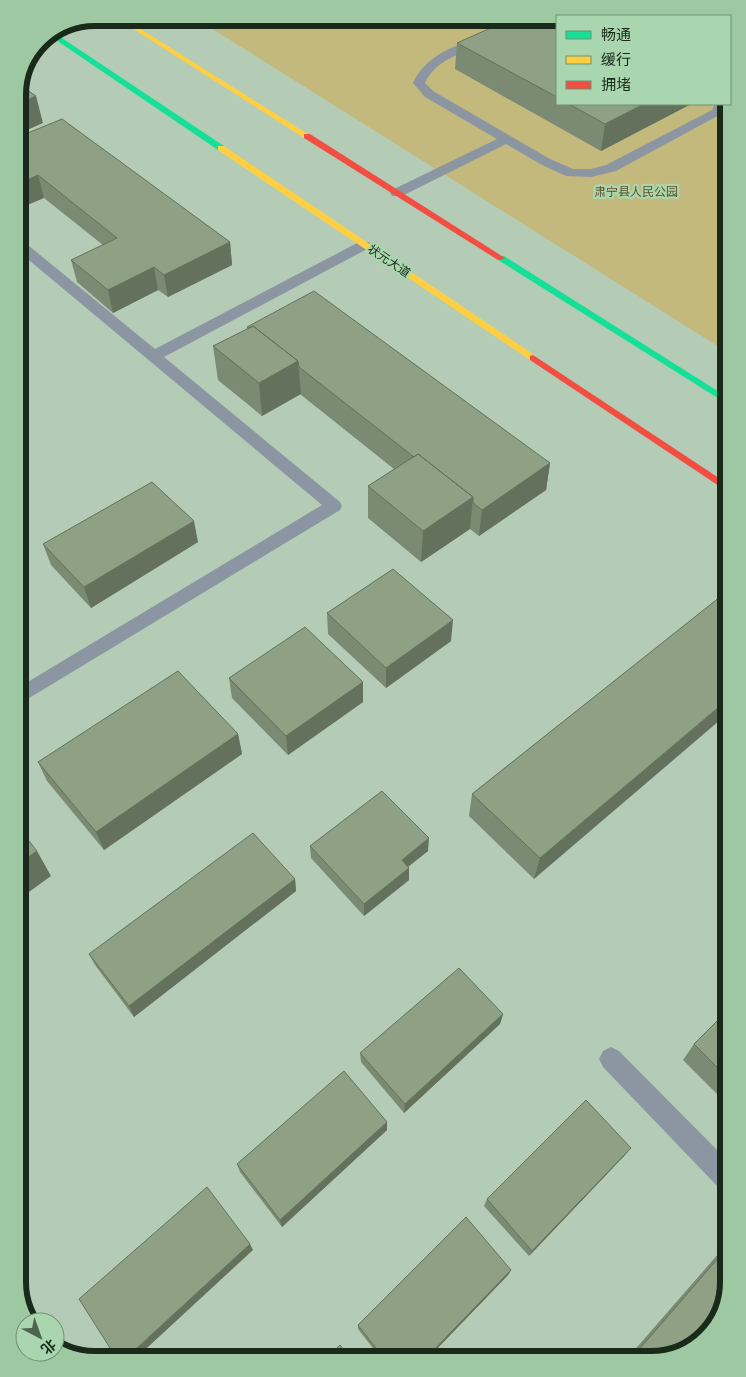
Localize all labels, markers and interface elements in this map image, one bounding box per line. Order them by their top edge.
legend [556,15,731,105]
text: 畅通 [601,25,631,46]
text: 缓行 [601,50,631,71]
text: 拥堵 [601,75,631,96]
park label: 肃宁县人民公园 [594,184,678,201]
street label: 状元大道 [364,241,413,282]
north arrow [15,1312,65,1362]
text: 北 [36,1334,60,1358]

